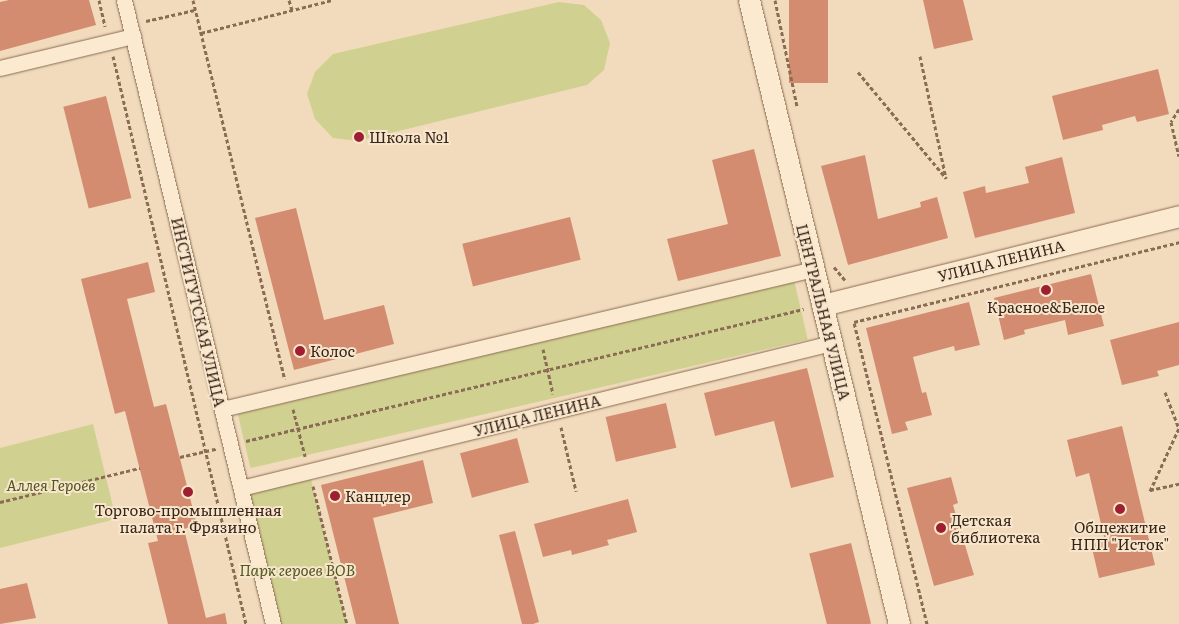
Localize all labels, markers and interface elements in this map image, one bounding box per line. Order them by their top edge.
place label: Школа №1 [369,128,449,146]
marker: Школа №1 [353,131,365,143]
street label: ИНСТИТУТСКАЯ УЛИЦА [168,215,230,409]
street label: ЦЕНТРАЛЬНАЯ УЛИЦА [793,222,855,402]
street label: УЛИЦА ЛЕНИНА [936,236,1066,284]
marker: Красное&Белое [1040,284,1052,296]
place label: Красное&Белое [987,298,1105,316]
place label: Колос [310,342,355,360]
marker: Колос [294,345,306,357]
street label: УЛИЦА ЛЕНИНА [472,391,602,439]
park label: Аллея Героев [6,476,96,494]
marker: Торгово-промышленная палата г. Фрязино [182,486,194,498]
place label: Канцлер [345,487,411,505]
marker: Канцлер [329,490,341,502]
place label: Торгово-промышленная палата г. Фрязино [94,500,282,535]
marker: Общежитие НПП "Исток" [1114,503,1126,515]
place label: Детская библиотека [951,510,1040,545]
place label: Общежитие НПП "Исток" [1071,517,1169,552]
marker: Детская библиотека [935,522,947,534]
park label: Парк героев ВОВ [239,561,355,579]

